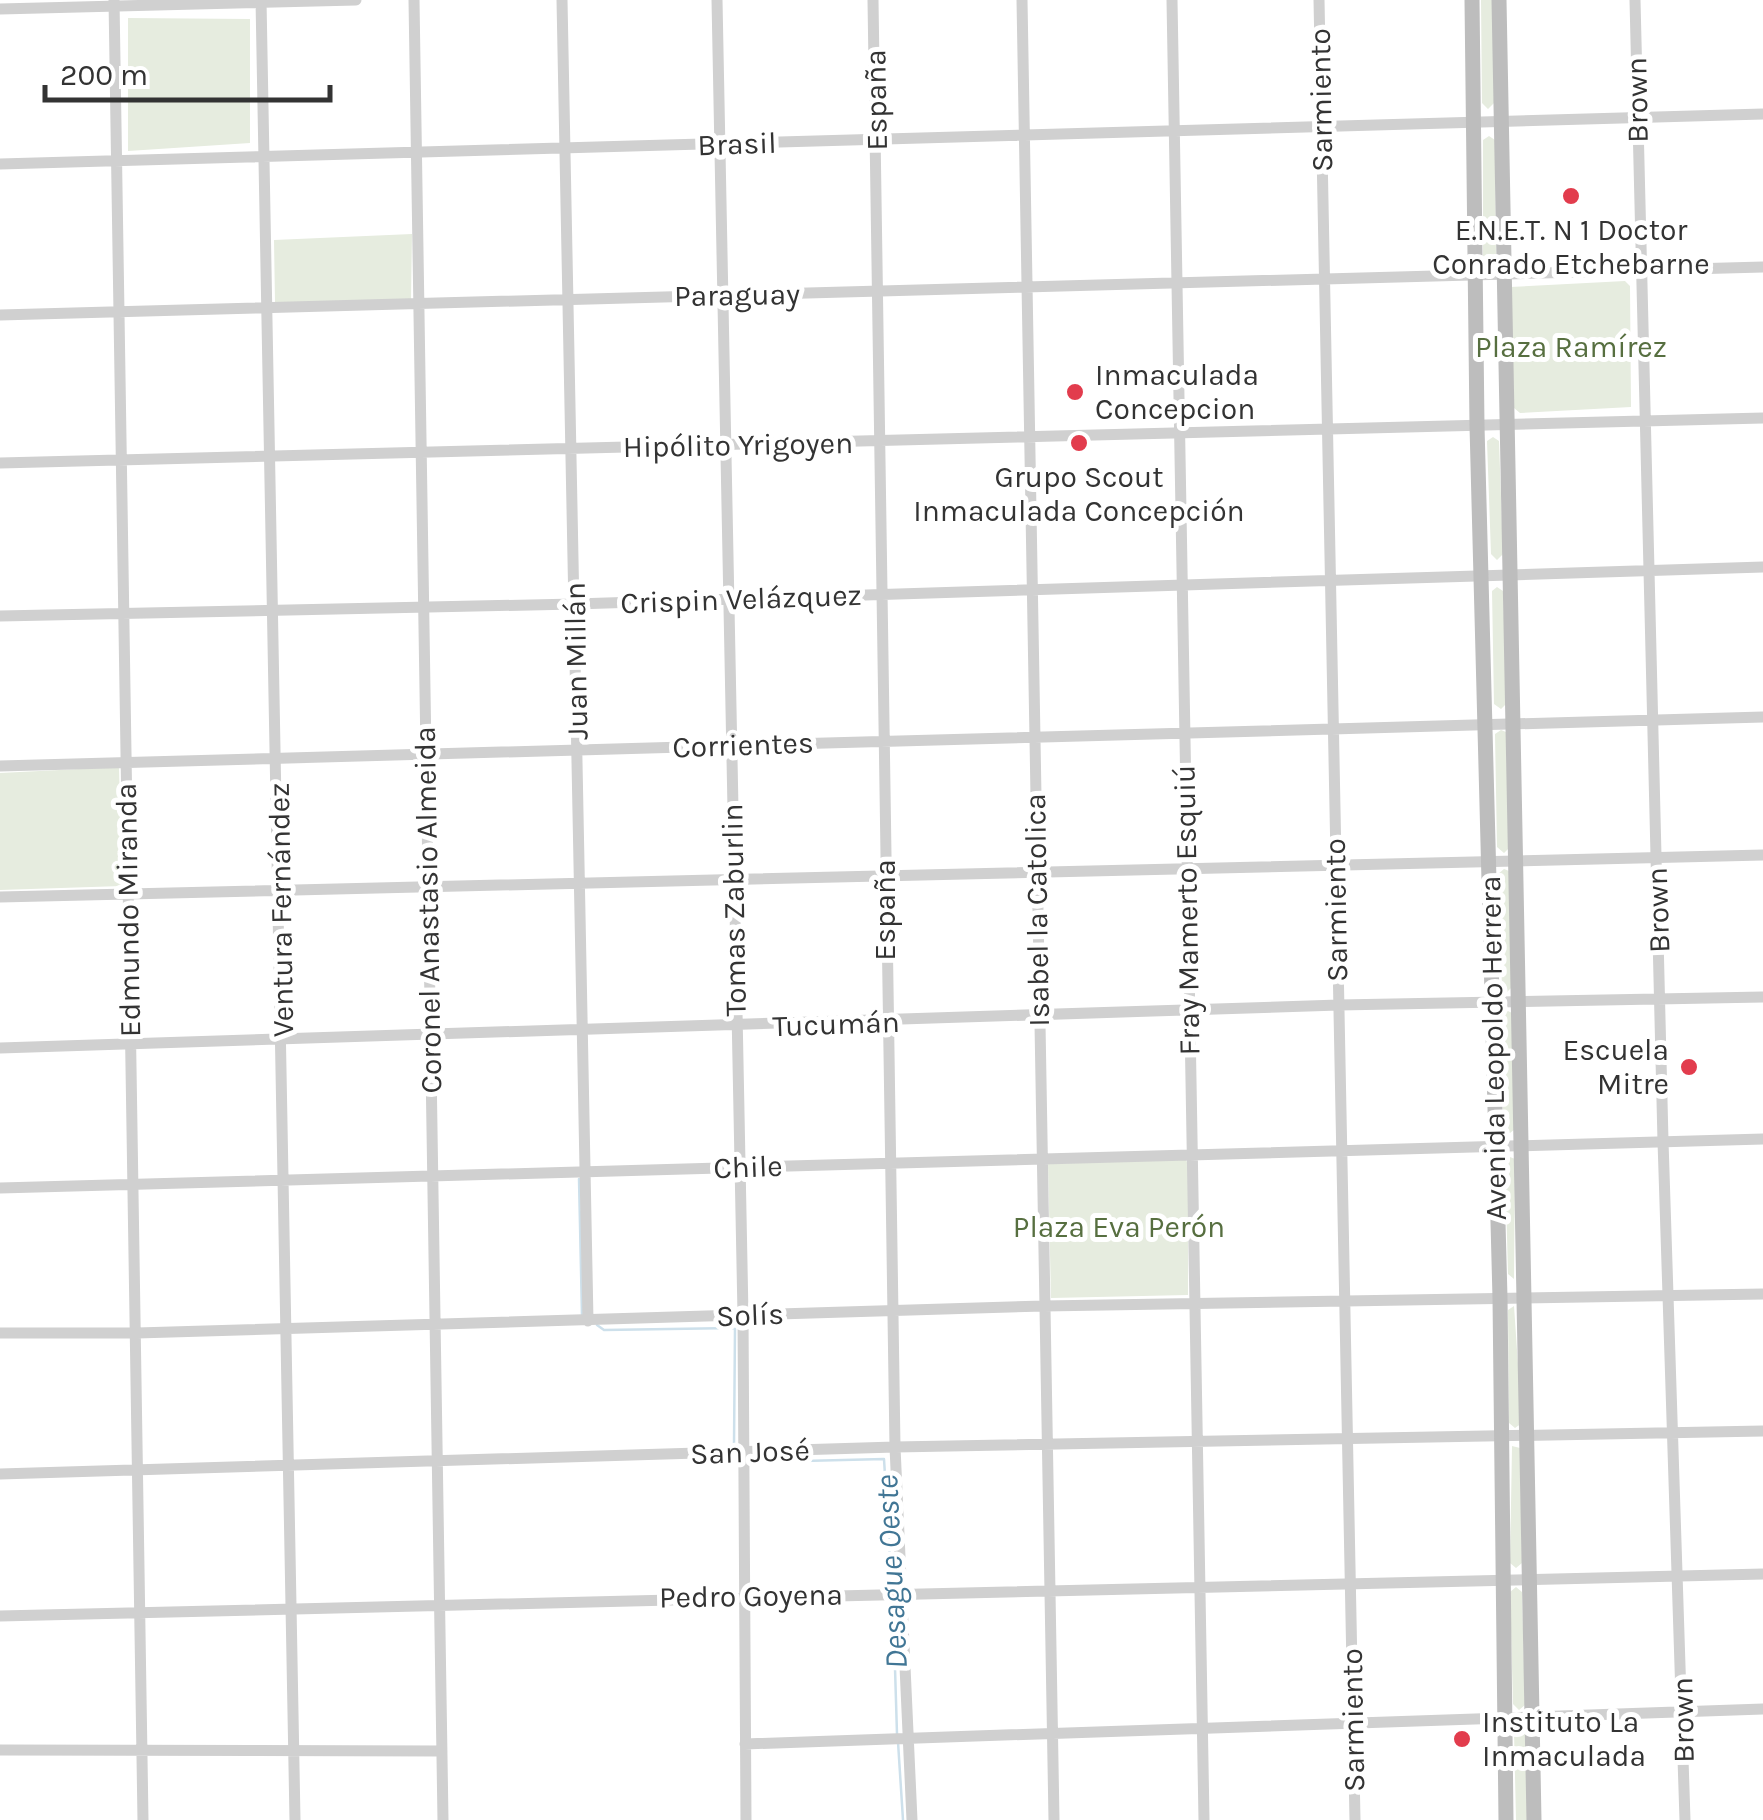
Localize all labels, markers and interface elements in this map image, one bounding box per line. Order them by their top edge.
street label: Sarmiento [1302,28,1340,172]
scale bar [45,40,330,102]
street label: España [857,49,895,151]
text: 200 m [60,57,148,93]
street label: Brown [1618,57,1656,143]
street label: Brasil [697,125,777,163]
marker: E.N.E.T. N 1 Doctor Conrado Etchebarne [1560,185,1582,207]
place label: E.N.E.T. N 1 Doctor Conrado Etchebarne [1432,212,1710,282]
street label: Paraguay [674,276,800,314]
park label: Plaza Ramírez [1475,329,1667,365]
place label: Inmaculada Concepcion [1095,357,1259,427]
marker: Inmaculada Concepcion [1064,381,1086,403]
street label: Hipólito Yrigoyen [623,425,853,465]
marker: Grupo Scout Inmaculada Concepción [1068,432,1090,454]
place label: Grupo Scout Inmaculada Concepción [913,459,1245,529]
street label: Crispin Velázquez [620,577,862,621]
street label: Juan Millán [557,582,595,740]
street label: Corrientes [672,725,814,765]
street label: Coronel Anastasio Almeida [407,726,449,1094]
street label: Fray Mamerto Esquiú [1166,764,1208,1056]
street label: Ventura Fernández [261,782,301,1038]
street label: Edmundo Miranda [108,783,148,1037]
street label: Isabel la Catolica [1017,793,1057,1027]
street label: Tomas Zaburlin [714,803,754,1017]
street label: Sarmiento [1317,838,1355,982]
street label: España [867,859,903,961]
street label: Brown [1639,867,1677,953]
street label: Avenida Leopoldo Herrera [1472,875,1514,1221]
street label: Tucumán [772,1004,900,1044]
place label: Escuela Mitre [1562,1032,1669,1102]
marker: Escuela Mitre [1678,1056,1700,1078]
street label: Chile [713,1148,783,1186]
park label: Plaza Eva Perón [1013,1209,1225,1245]
street label: Solís [716,1296,784,1334]
street label: San José [690,1432,810,1472]
water label: Desague Oeste [868,1474,915,1670]
street label: Pedro Goyena [659,1576,843,1616]
street label: Sarmiento [1334,1648,1372,1792]
street label: Brown [1664,1677,1702,1763]
place label: Instituto La Inmaculada [1482,1704,1646,1774]
marker: Instituto La Inmaculada [1451,1728,1473,1750]

